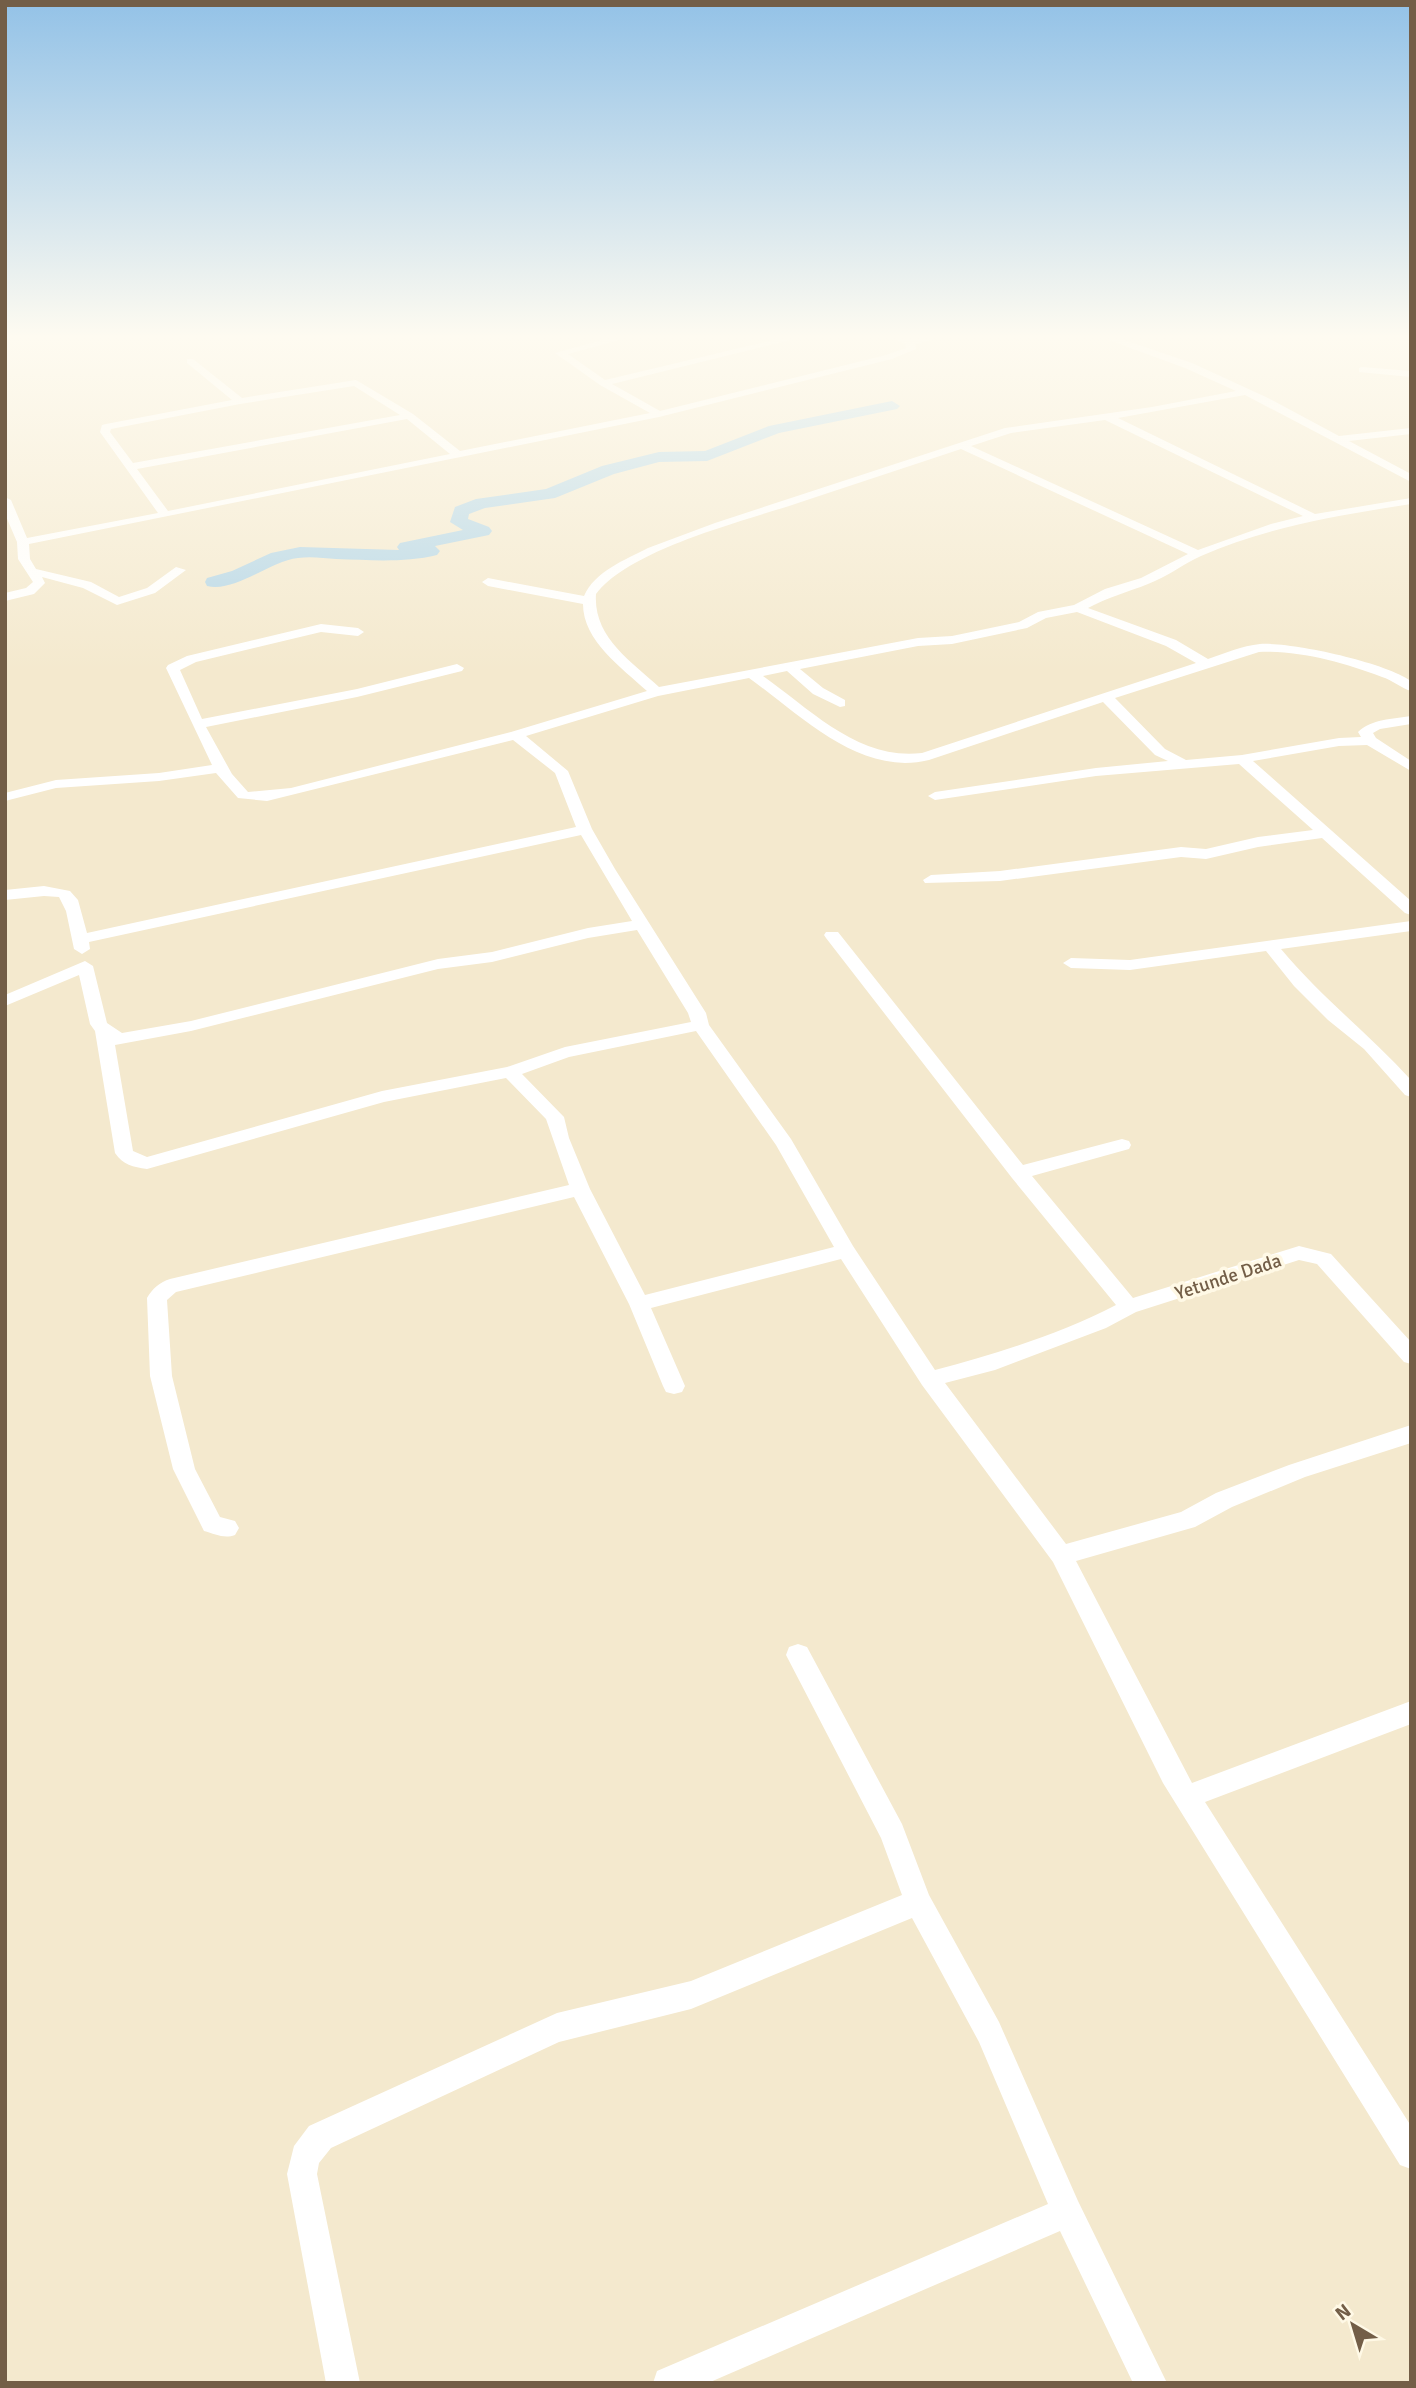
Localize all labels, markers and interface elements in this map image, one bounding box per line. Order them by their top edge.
street label: Yetunde Dada [1172,1248,1285,1305]
north arrow [1318,2290,1388,2360]
text: N [1331,2299,1356,2326]

